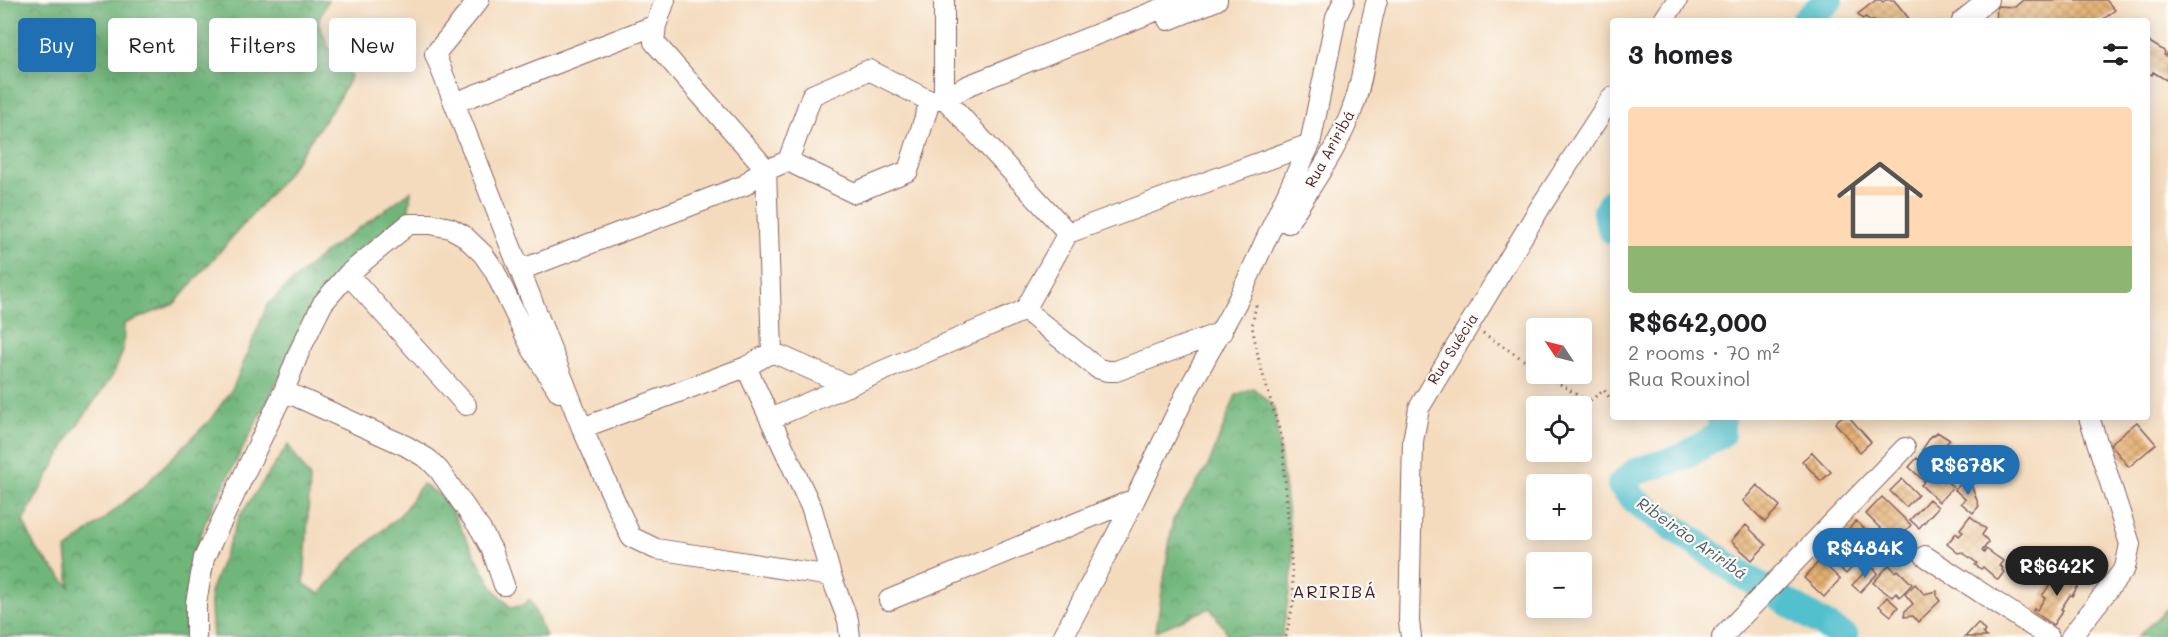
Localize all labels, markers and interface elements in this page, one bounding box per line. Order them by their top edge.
chip: Buy [18,18,96,72]
chip: Rent [108,18,197,72]
chip: Filters [209,18,317,72]
chip: New [329,18,416,72]
text: 3 homes [1628,37,1733,71]
icon: filters [2099,38,2132,71]
street label: Rua Ariribá [1300,106,1359,191]
icon: home [1826,146,1934,254]
text: R$642,000 [1628,305,1767,339]
street label: Rua Suécia [1422,309,1482,388]
north arrow [1526,318,1592,384]
map controls [1526,318,1592,618]
text: 2 rooms · 70 m² [1628,339,1780,365]
text: Rua Rouxinol [1628,365,1751,391]
button: locate [1526,396,1592,462]
pin: R$678K [1919,445,2017,496]
text: R$678K [1931,451,2006,477]
button: + [1526,474,1592,540]
water label: Ribeirão Ariribá [1633,492,1751,583]
pin: R$484K [1816,528,1914,579]
text: R$484K [1826,534,1904,560]
pin: R$642K [2008,546,2106,597]
button: − [1526,552,1592,618]
text: R$642K [2019,552,2095,578]
district label: ARIRIBÁ [1292,579,1378,603]

